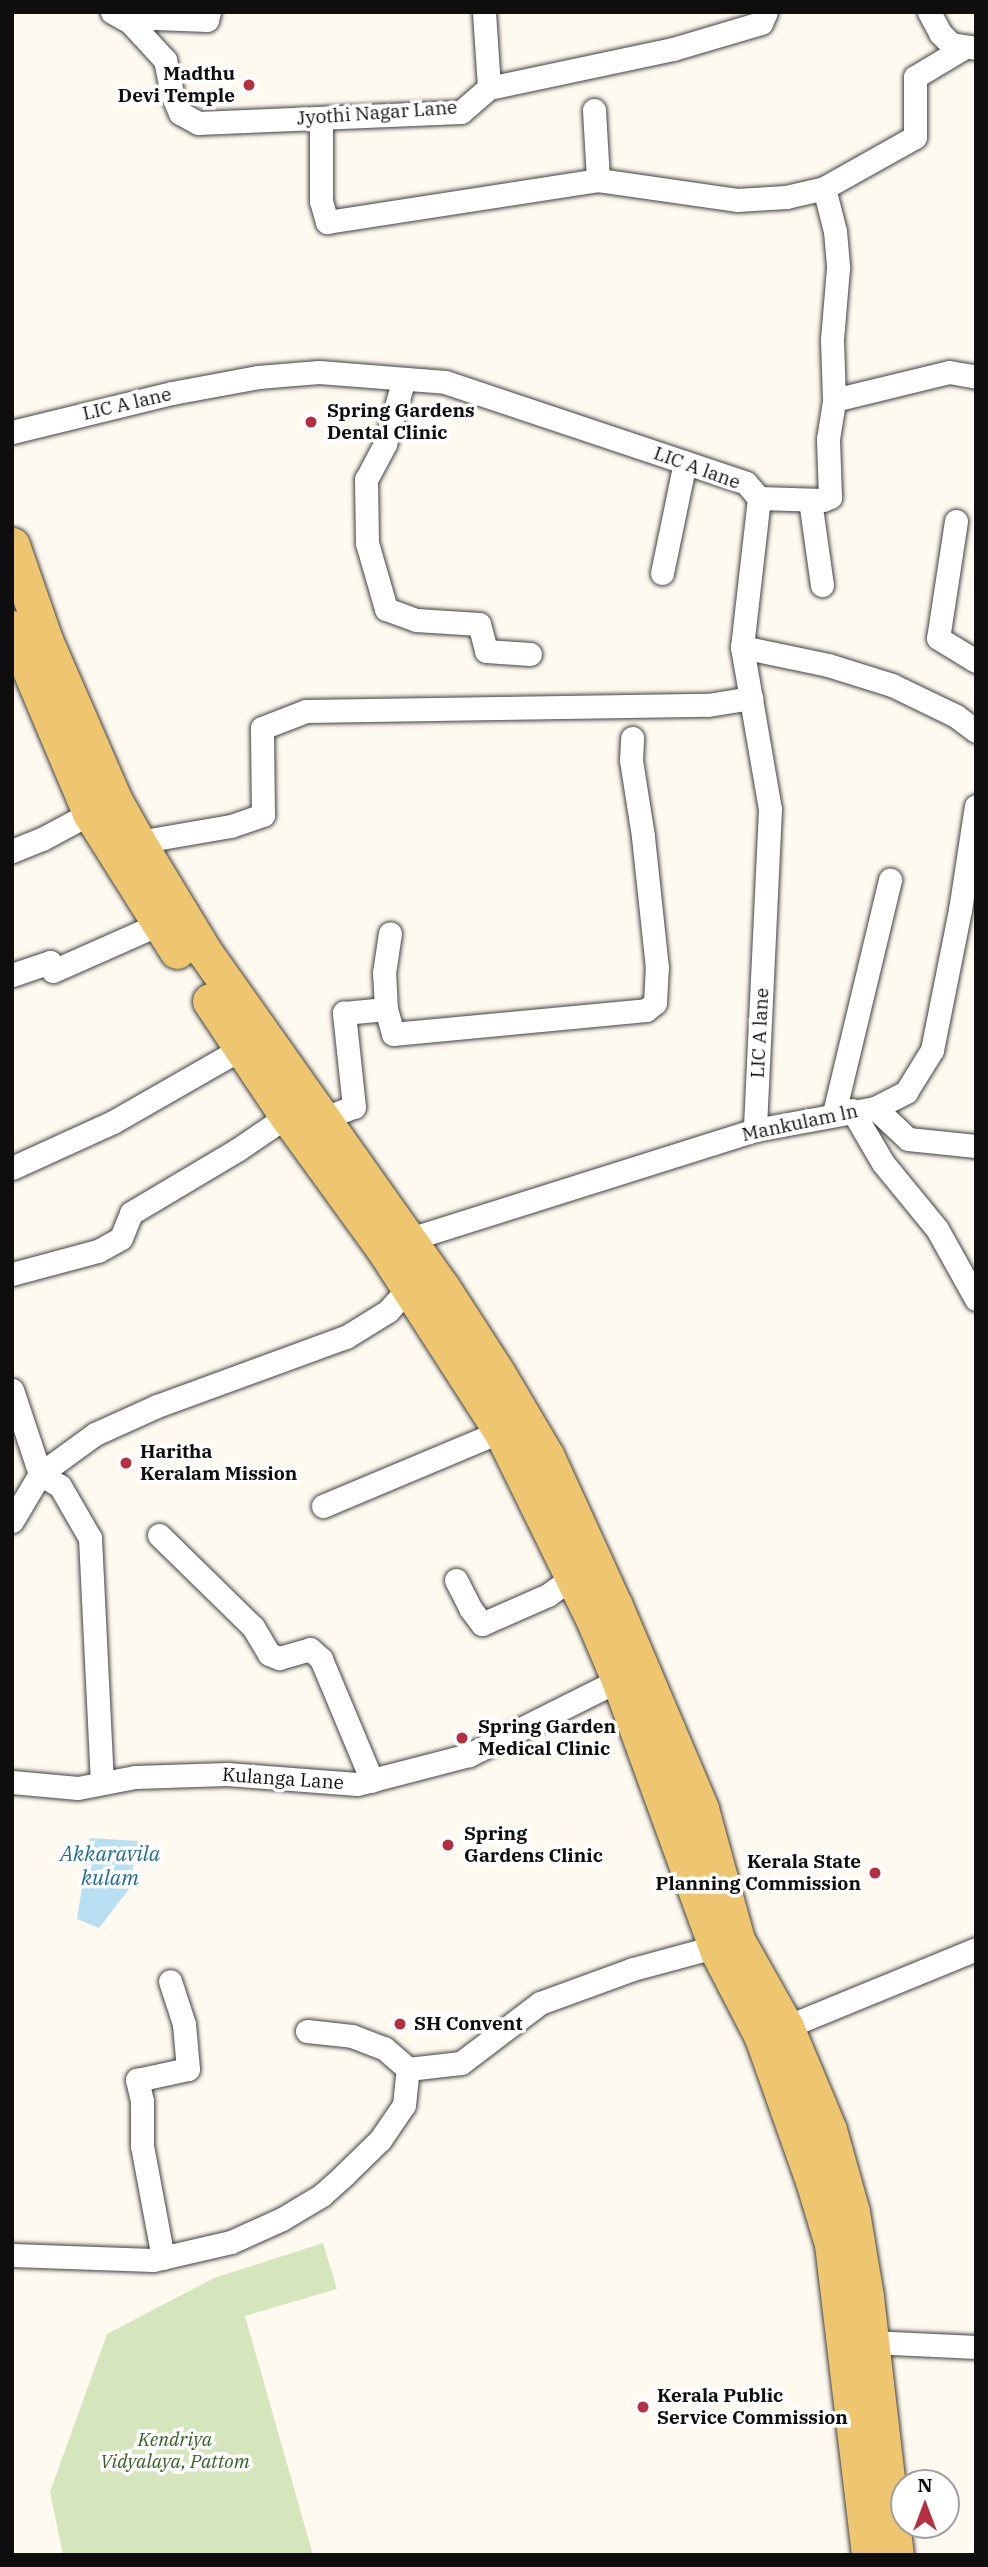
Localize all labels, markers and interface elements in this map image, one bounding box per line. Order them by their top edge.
place label: Madthu Devi Temple [118,63,235,107]
marker: Madthu Devi Temple [241,77,257,93]
street label: Jyothi Nagar Lane [296,96,458,130]
street label: LIC A lane [80,383,174,425]
place label: Spring Gardens Dental Clinic [327,400,475,444]
marker: Spring Gardens Dental Clinic [301,412,321,432]
street label: LIC A lane [651,442,743,494]
street label: LIC A lane [746,987,774,1079]
street label: Mankulam ln [740,1100,860,1146]
place label: Haritha Keralam Mission [140,1441,297,1485]
marker: Haritha Keralam Mission [118,1455,134,1471]
place label: Spring Garden Medical Clinic [478,1716,616,1760]
marker: Spring Garden Medical Clinic [452,1728,472,1748]
street label: Kulanga Lane [221,1763,345,1795]
place label: Spring Gardens Clinic [464,1823,603,1867]
marker: Spring Gardens Clinic [438,1835,458,1855]
water label: Akkaravila kulam [60,1840,160,1890]
place label: Kerala State Planning Commission [656,1851,861,1895]
marker: Kerala State Planning Commission [867,1865,883,1881]
place label: SH Convent [414,2013,522,2035]
marker: SH Convent [392,2016,408,2032]
place label: Kerala Public Service Commission [657,2385,848,2429]
marker: Kerala Public Service Commission [635,2399,651,2415]
park label: Kendriya Vidyalaya, Pattom [100,2429,250,2473]
north arrow [890,2469,960,2539]
text: N [917,2473,933,2497]

